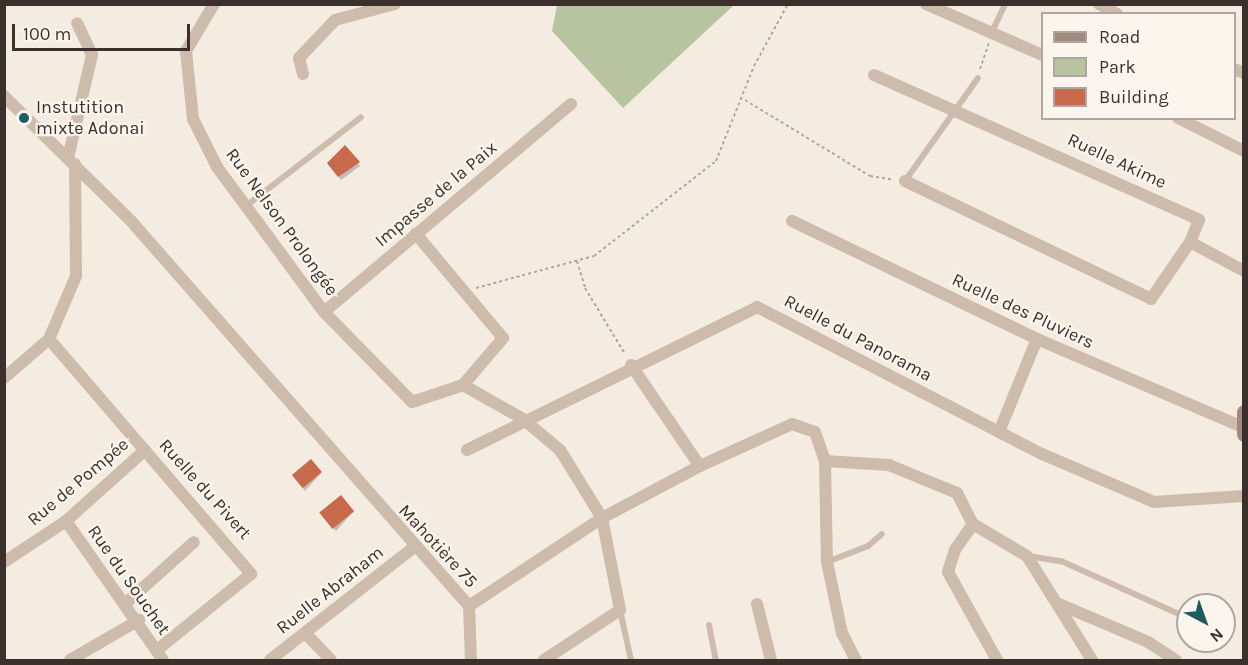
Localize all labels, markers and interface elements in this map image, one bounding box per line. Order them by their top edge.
scale bar [15,12,194,50]
legend [1041,12,1236,120]
text: 100 m [23,23,71,45]
text: Road [1099,26,1140,48]
text: Park [1099,56,1136,78]
text: Building [1099,86,1169,108]
place label: Instutition mixte Adonai [36,97,145,140]
marker: Instutition mixte Adonai [17,111,31,125]
street label: Ruelle Akime [1064,129,1170,193]
street label: Impasse de la Paix [371,137,501,251]
street label: Rue Nelson Prolongée [221,144,343,300]
street label: Ruelle des Pluviers [949,269,1097,353]
street label: Ruelle du Panorama [780,290,936,386]
street label: Rue de Pompée [23,433,133,531]
street label: Ruelle du Pivert [154,434,256,544]
street label: Mahotière 75 [394,500,482,592]
street label: Rue du Souchet [83,521,175,639]
street label: Ruelle Abraham [272,542,388,638]
north arrow [1176,593,1236,653]
text: N [1206,625,1227,646]

